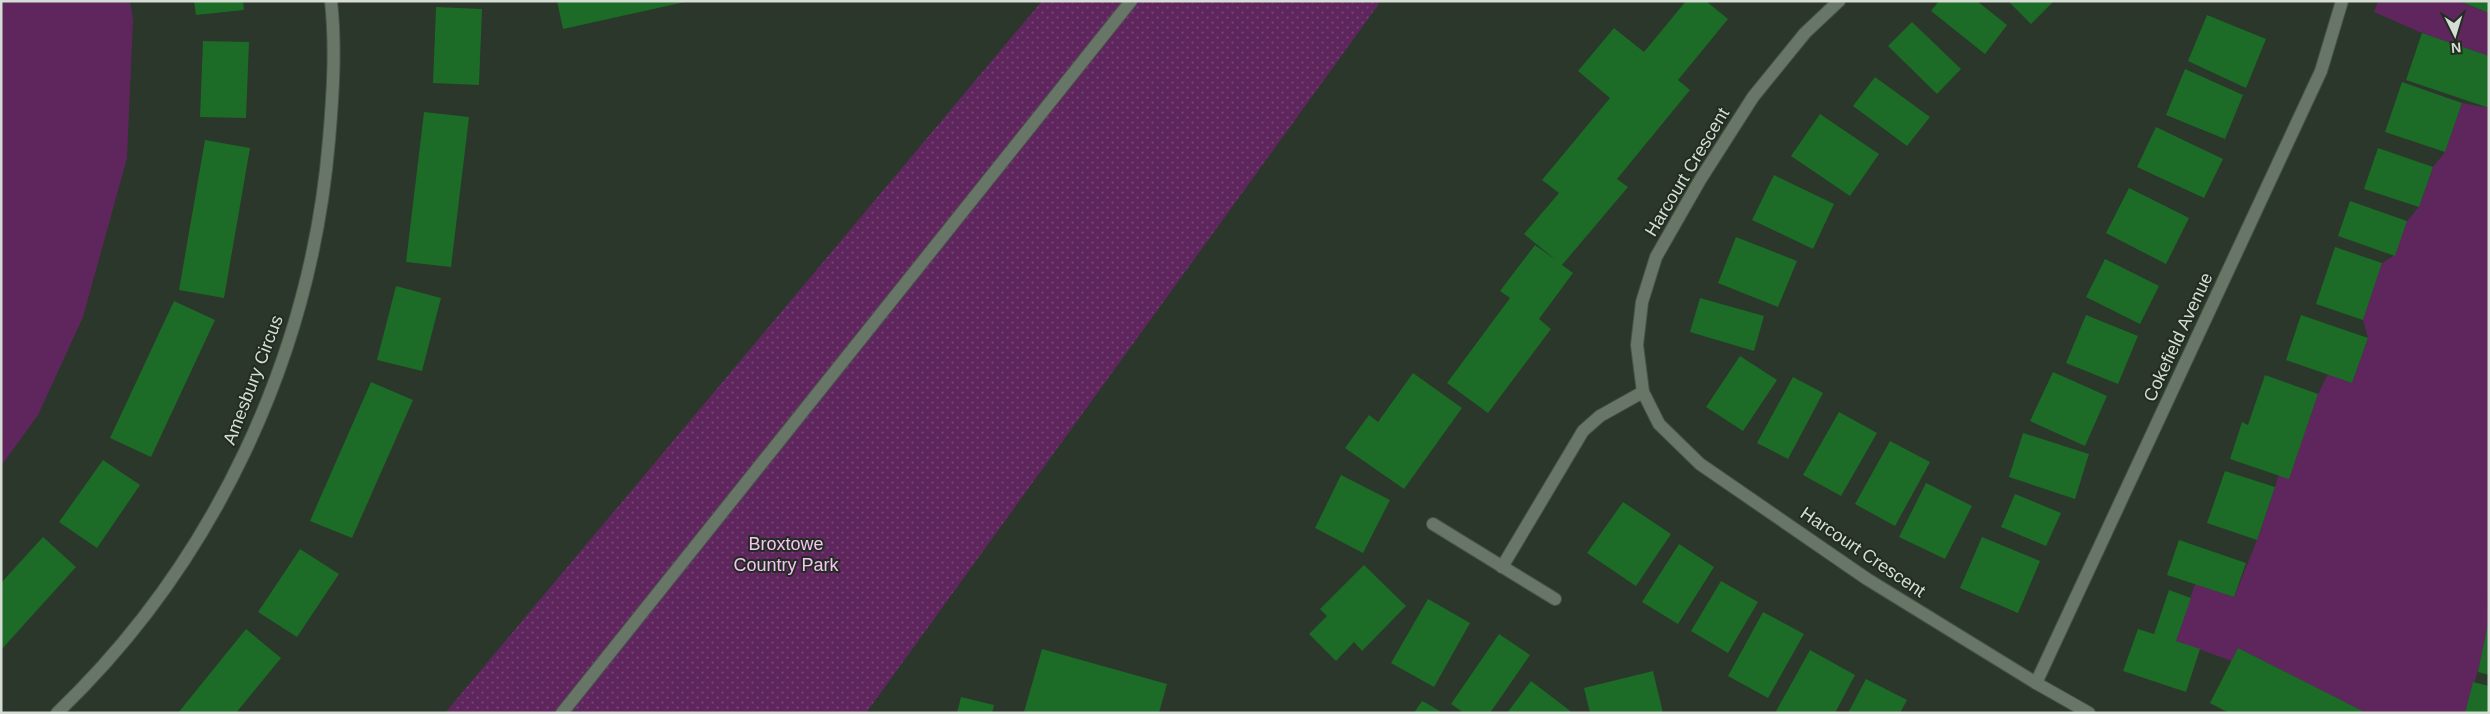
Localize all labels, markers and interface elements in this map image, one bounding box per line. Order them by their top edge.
north arrow [2430,10,2480,60]
text: N [2450,40,2462,56]
street label: Harcourt Crescent [1641,104,1733,240]
street label: Cokefield Avenue [2139,269,2217,405]
street label: Amesbury Circus [219,312,287,448]
street label: Harcourt Crescent [1797,503,1929,601]
park label: Broxtowe Country Park [733,534,840,575]

